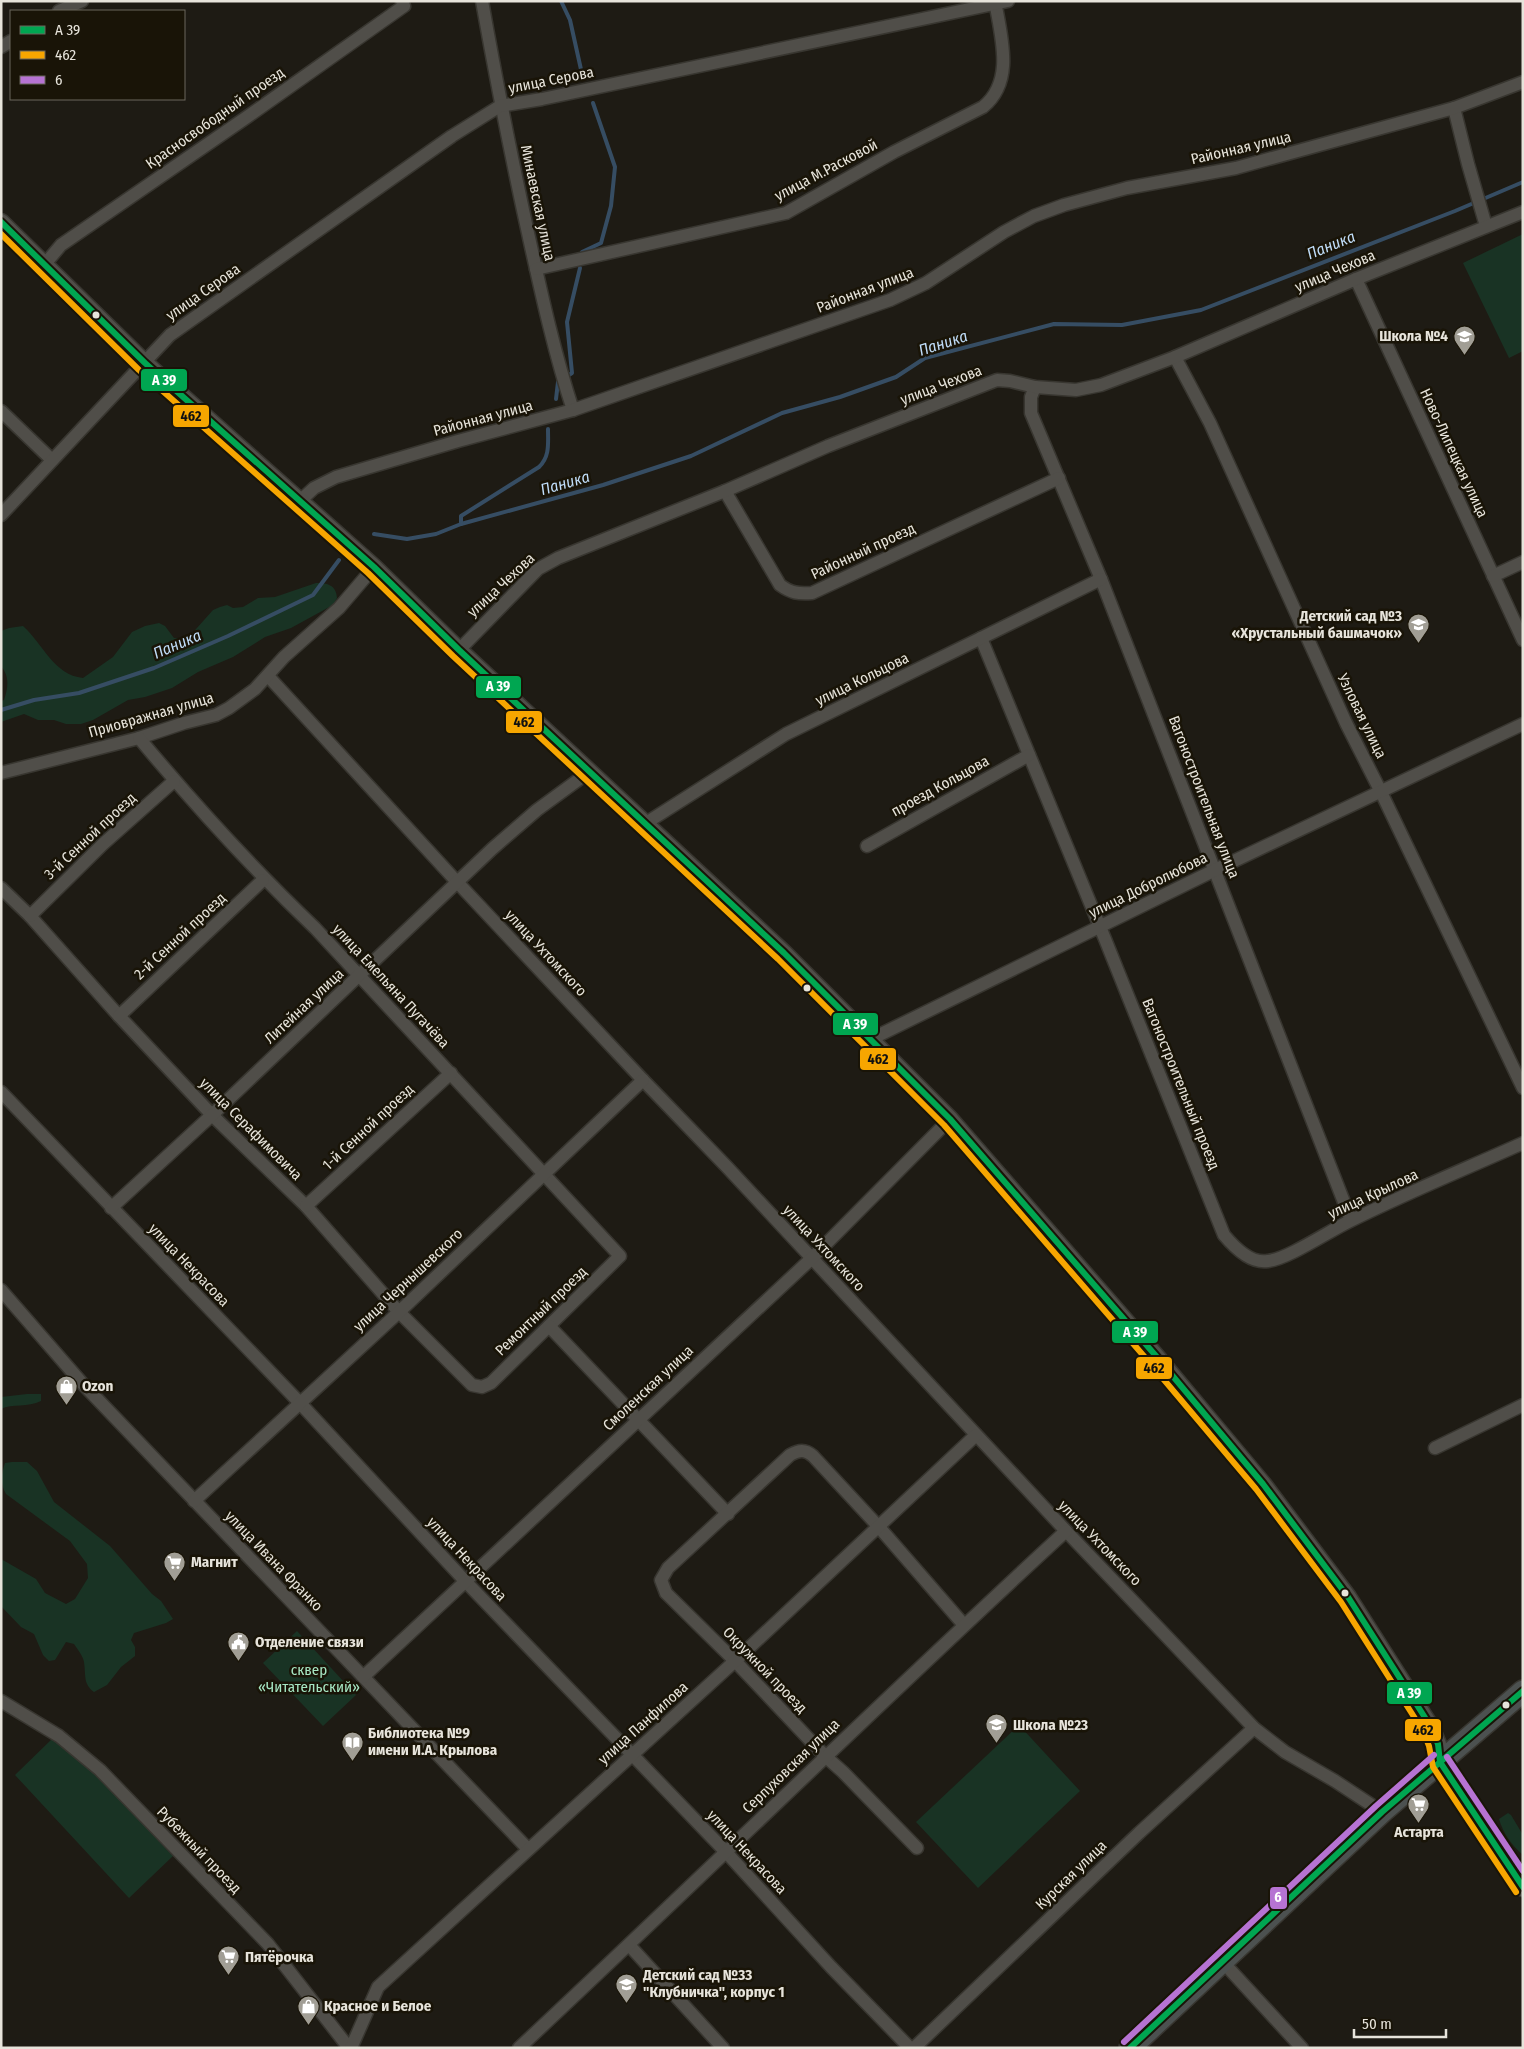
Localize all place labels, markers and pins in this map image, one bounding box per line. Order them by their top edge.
unlabelled marker [91,310,101,320]
school or university icon: Школа №4 [1452,324,1476,355]
place label: Школа №4 [1379,327,1448,345]
place label: Детский сад №3 «Хрустальный башмачок» [1232,607,1402,642]
school or university icon: Детский сад №3 «Хрустальный башмачок» [1406,613,1430,644]
unlabelled marker [802,983,812,993]
shop icon: Ozon [54,1374,78,1405]
place label: Ozon [82,1377,113,1395]
supermarket icon: Магнит [163,1550,187,1581]
place label: Магнит [191,1553,238,1571]
unlabelled marker [1340,1588,1350,1598]
public building icon: Отделение связи [227,1630,251,1661]
place label: Отделение связи [255,1633,364,1651]
unlabelled marker [1501,1700,1511,1710]
school or university icon: Школа №23 [985,1713,1009,1744]
place label: Школа №23 [1013,1716,1088,1734]
place label: Библиотека №9 имени И.А. Крылова [368,1724,498,1759]
library icon: Библиотека №9 имени И.А. Крылова [340,1730,364,1761]
supermarket icon: Астарта [1407,1792,1431,1823]
place label: Астарта [1393,1823,1444,1841]
supermarket icon: Пятёрочка [217,1945,241,1976]
place label: Пятёрочка [245,1948,314,1966]
place label: Детский сад №33 "Клубничка", корпус 1 [642,1966,785,2001]
school or university icon: Детский сад №33 "Клубничка", корпус 1 [615,1972,639,2003]
shop icon: Красное и Белое [296,1994,320,2025]
place label: Красное и Белое [324,1997,432,2015]

